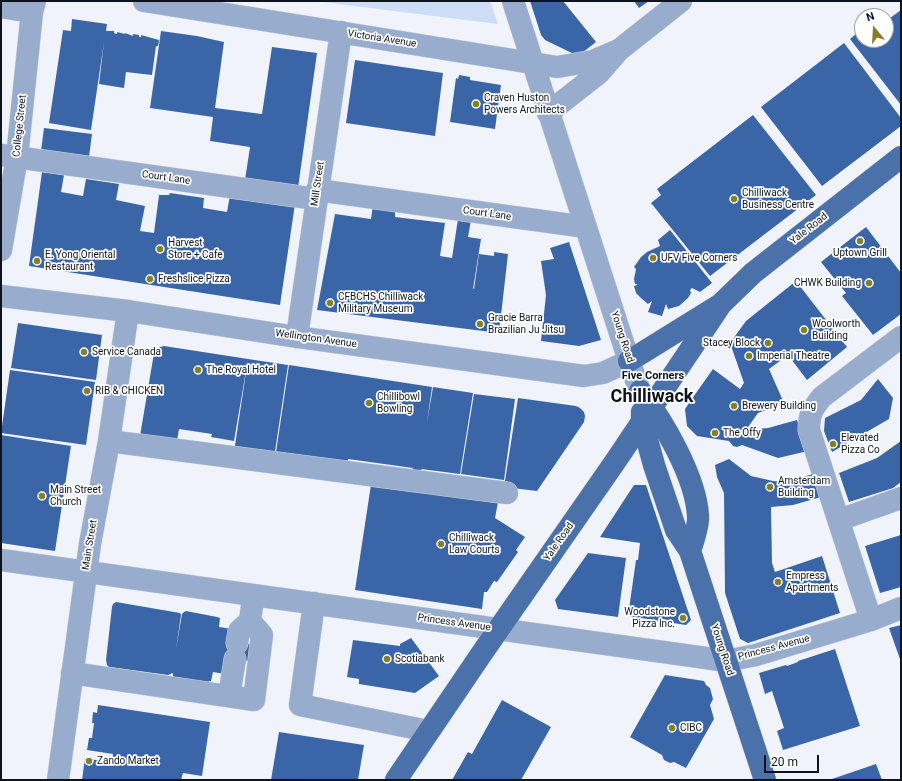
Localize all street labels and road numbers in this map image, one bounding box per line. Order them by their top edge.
street label: Victoria Avenue [347,28,417,50]
street label: College Street [11,94,29,158]
street label: Mill Street [309,161,327,207]
street label: Court Lane [141,169,191,187]
street label: Court Lane [462,205,512,223]
street label: Yale Road [788,211,830,247]
street label: Young Road [608,310,636,364]
street label: Wellington Avenue [275,327,357,351]
street label: Main Street [80,519,100,571]
street label: Yale Road [541,520,577,564]
street label: Princess Avenue [417,612,491,634]
street label: Young Road [708,623,736,677]
street label: Princess Avenue [737,633,811,663]

